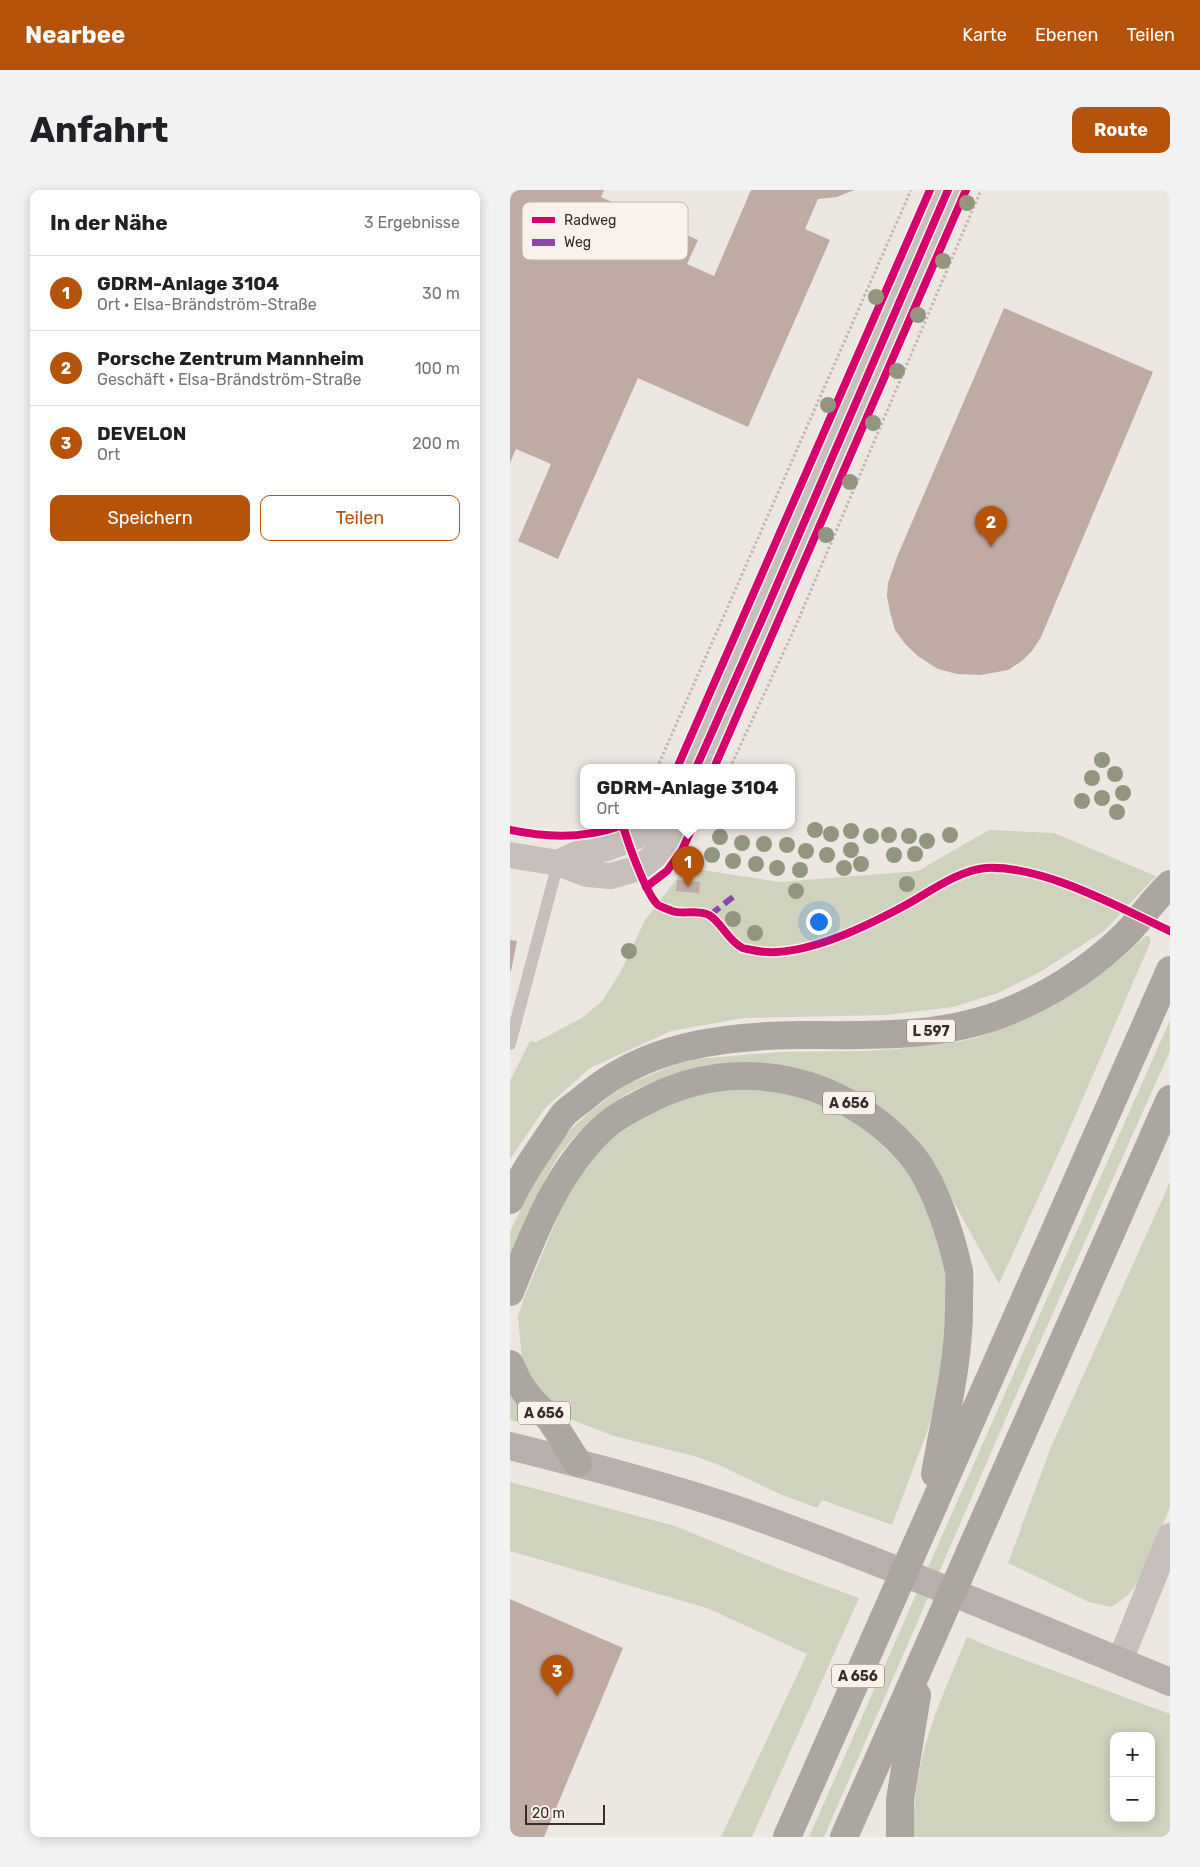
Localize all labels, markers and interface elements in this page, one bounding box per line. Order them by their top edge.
text: Nearbee [25,21,125,49]
text: Karte [962,24,1007,46]
text: Ebenen [1035,24,1099,46]
text: Teilen [1127,24,1175,46]
button: Route [1072,107,1170,153]
text: Anfahrt [30,109,168,151]
legend [522,202,688,260]
text: In der Nähe [50,210,168,235]
text: Radweg [564,212,616,229]
text: 3 Ergebnisse [364,213,460,232]
text: Weg [564,234,591,251]
text: GDRM-Anlage 3104 [97,272,279,295]
text: 1 [62,284,70,303]
text: 30 m [422,284,460,303]
text: Ort · Elsa-Brändström-Straße [97,295,317,314]
text: Porsche Zentrum Mannheim [97,347,364,370]
text: 2 [61,359,71,378]
text: 100 m [415,359,460,378]
text: Geschäft · Elsa-Brändström-Straße [97,370,361,389]
text: DEVELON [97,422,186,445]
text: 3 [61,434,71,453]
text: 200 m [412,434,460,453]
text: Ort [97,445,120,464]
button: Speichern [50,495,250,541]
button: Teilen [260,495,460,541]
pin: 2 [975,506,1007,547]
popup [580,764,795,829]
text: GDRM-Anlage 3104 [596,776,779,799]
text: Ort [596,799,620,818]
pin: 1 [672,846,704,887]
your location [806,909,832,935]
road number: L 597 [907,1019,955,1042]
road number: A 656 [823,1091,875,1114]
road number: A 656 [518,1402,570,1424]
pin: 3 [541,1655,573,1696]
road number: A 656 [832,1664,884,1688]
map controls [1110,1732,1155,1822]
button: + [1110,1732,1155,1777]
button: − [1110,1777,1155,1822]
scale bar [525,1802,605,1825]
text: 20 m [532,1805,565,1822]

